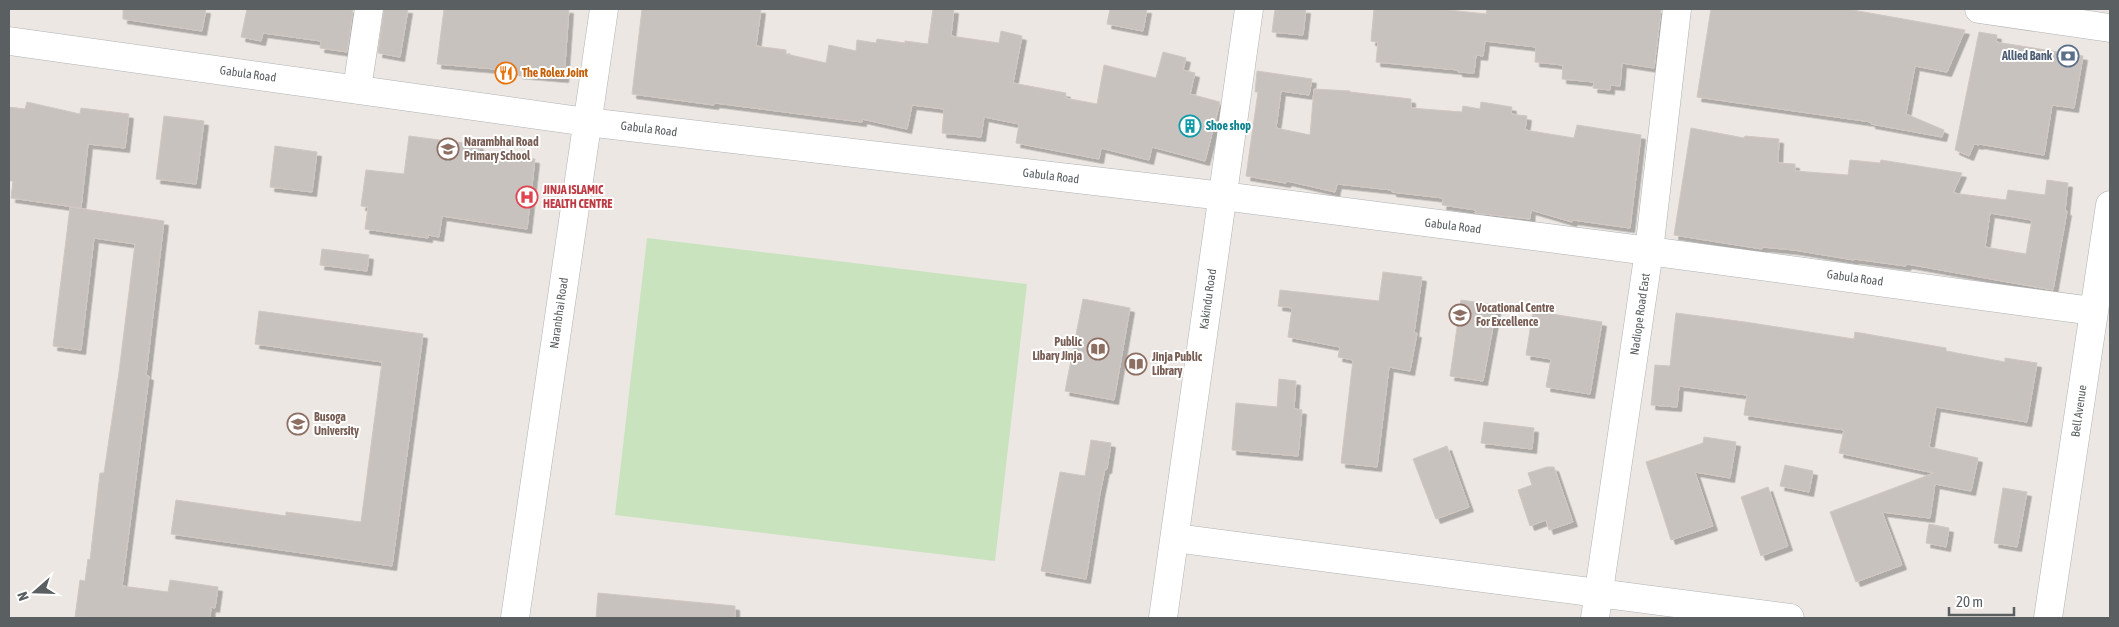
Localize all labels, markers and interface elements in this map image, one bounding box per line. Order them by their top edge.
bank icon: Allied Bank [2056,44,2080,68]
place label: Allied Bank [2001,49,2053,63]
restaurant icon: The Rolex Joint [494,61,518,85]
street label: Gabula Road [219,63,277,85]
place label: The Rolex Joint [522,66,589,80]
building icon: Shoe shop [1178,114,1202,138]
street label: Gabula Road [620,119,678,139]
place label: Shoe shop [1206,119,1251,133]
place label: Narambhai Road Primary School [464,135,539,163]
school or university icon: Narambhai Road Primary School [436,137,460,161]
street label: Gabula Road [1022,166,1080,186]
place label: JINJA ISLAMIC HEALTH CENTRE [542,183,612,211]
hospital icon: JINJA ISLAMIC HEALTH CENTRE [515,185,539,209]
street label: Gabula Road [1424,216,1482,236]
street label: Gabula Road [1826,267,1884,289]
street label: Kakindu Road [1197,268,1219,330]
street label: Nadiope Road East [1627,272,1653,356]
street label: Naranbhai Road [547,276,571,350]
place label: Vocational Centre For Excellence [1475,301,1555,329]
school or university icon: Vocational Centre For Excellence [1448,303,1472,327]
place label: Public Libary Jinja [1032,335,1083,363]
library icon: Public Libary Jinja [1086,337,1110,361]
place label: Jinja Public Library [1151,350,1203,378]
library icon: Jinja Public Library [1124,352,1148,376]
street label: Bell Avenue [2068,384,2090,438]
place label: Busoga University [314,410,359,438]
school or university icon: Busoga University [286,412,310,436]
north arrow [10,567,60,617]
scale bar [1949,584,2014,616]
text: N [14,590,32,603]
text: 20 m [1956,593,1983,610]

